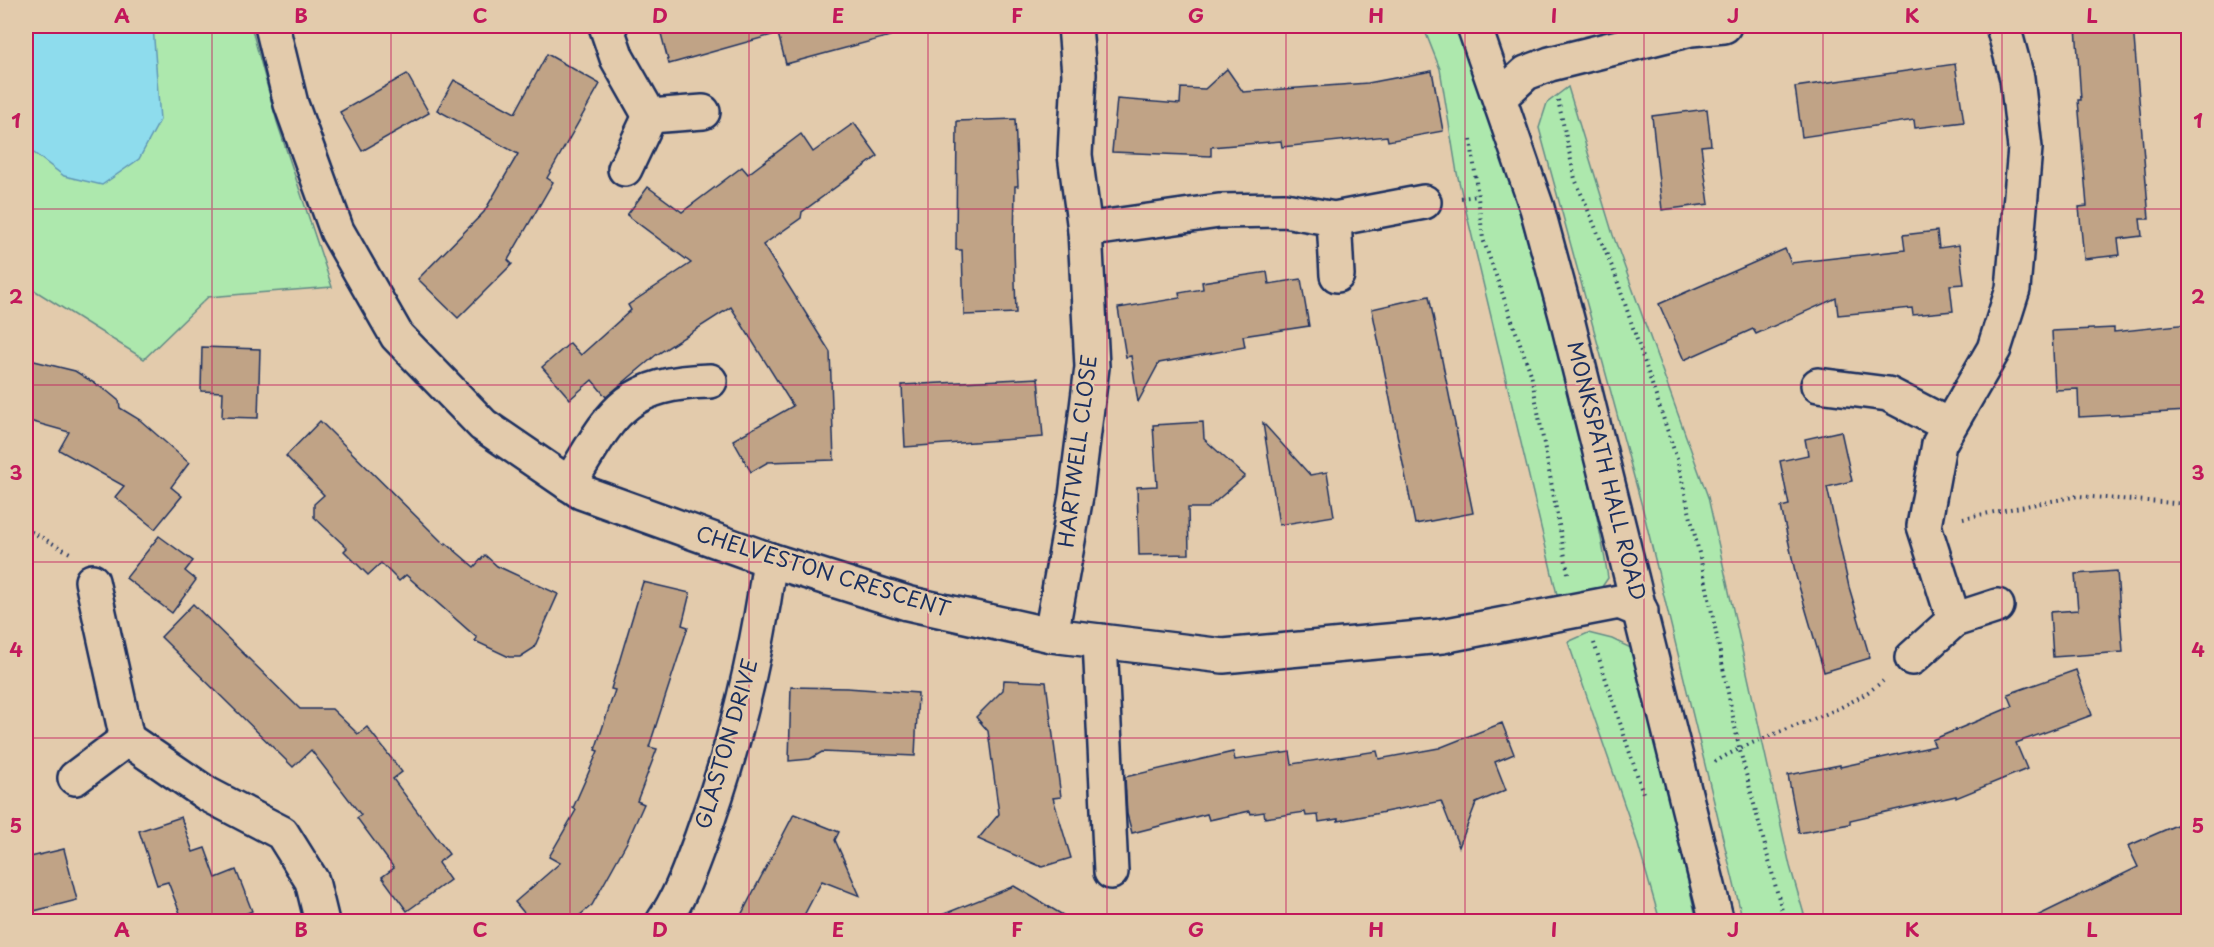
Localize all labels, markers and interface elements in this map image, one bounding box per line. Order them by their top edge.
text: A [114,0,130,30]
text: B [294,0,308,30]
text: C [472,0,488,30]
text: D [652,0,668,30]
text: E [832,0,844,30]
text: F [1011,0,1023,30]
text: G [1188,0,1204,30]
text: H [1368,0,1384,30]
text: I [1551,0,1557,30]
text: J [1727,0,1739,30]
text: K [1905,0,1920,30]
text: L [2086,0,2098,30]
text: 1 [11,105,21,135]
text: 1 [2193,105,2203,135]
text: 2 [9,281,23,311]
text: 2 [2191,281,2205,311]
street label: MONKSPATH HALL ROAD [1560,337,1656,604]
street label: HARTWELL CLOSE [1048,353,1104,549]
text: 3 [9,457,23,487]
text: 3 [2191,457,2205,487]
street label: CHELVESTON CRESCENT [692,516,955,624]
text: 4 [9,634,23,664]
text: 4 [2191,634,2205,664]
street label: GLASTON DRIVE [685,654,765,832]
text: 5 [10,810,22,840]
text: 5 [2192,810,2204,840]
text: A [114,914,130,944]
text: B [294,914,308,944]
text: C [472,914,488,944]
text: D [652,914,668,944]
text: E [832,914,844,944]
text: F [1011,914,1023,944]
text: G [1188,914,1204,944]
text: H [1368,914,1384,944]
text: I [1551,914,1557,944]
text: J [1727,914,1739,944]
text: K [1905,914,1920,944]
text: L [2086,914,2098,944]

